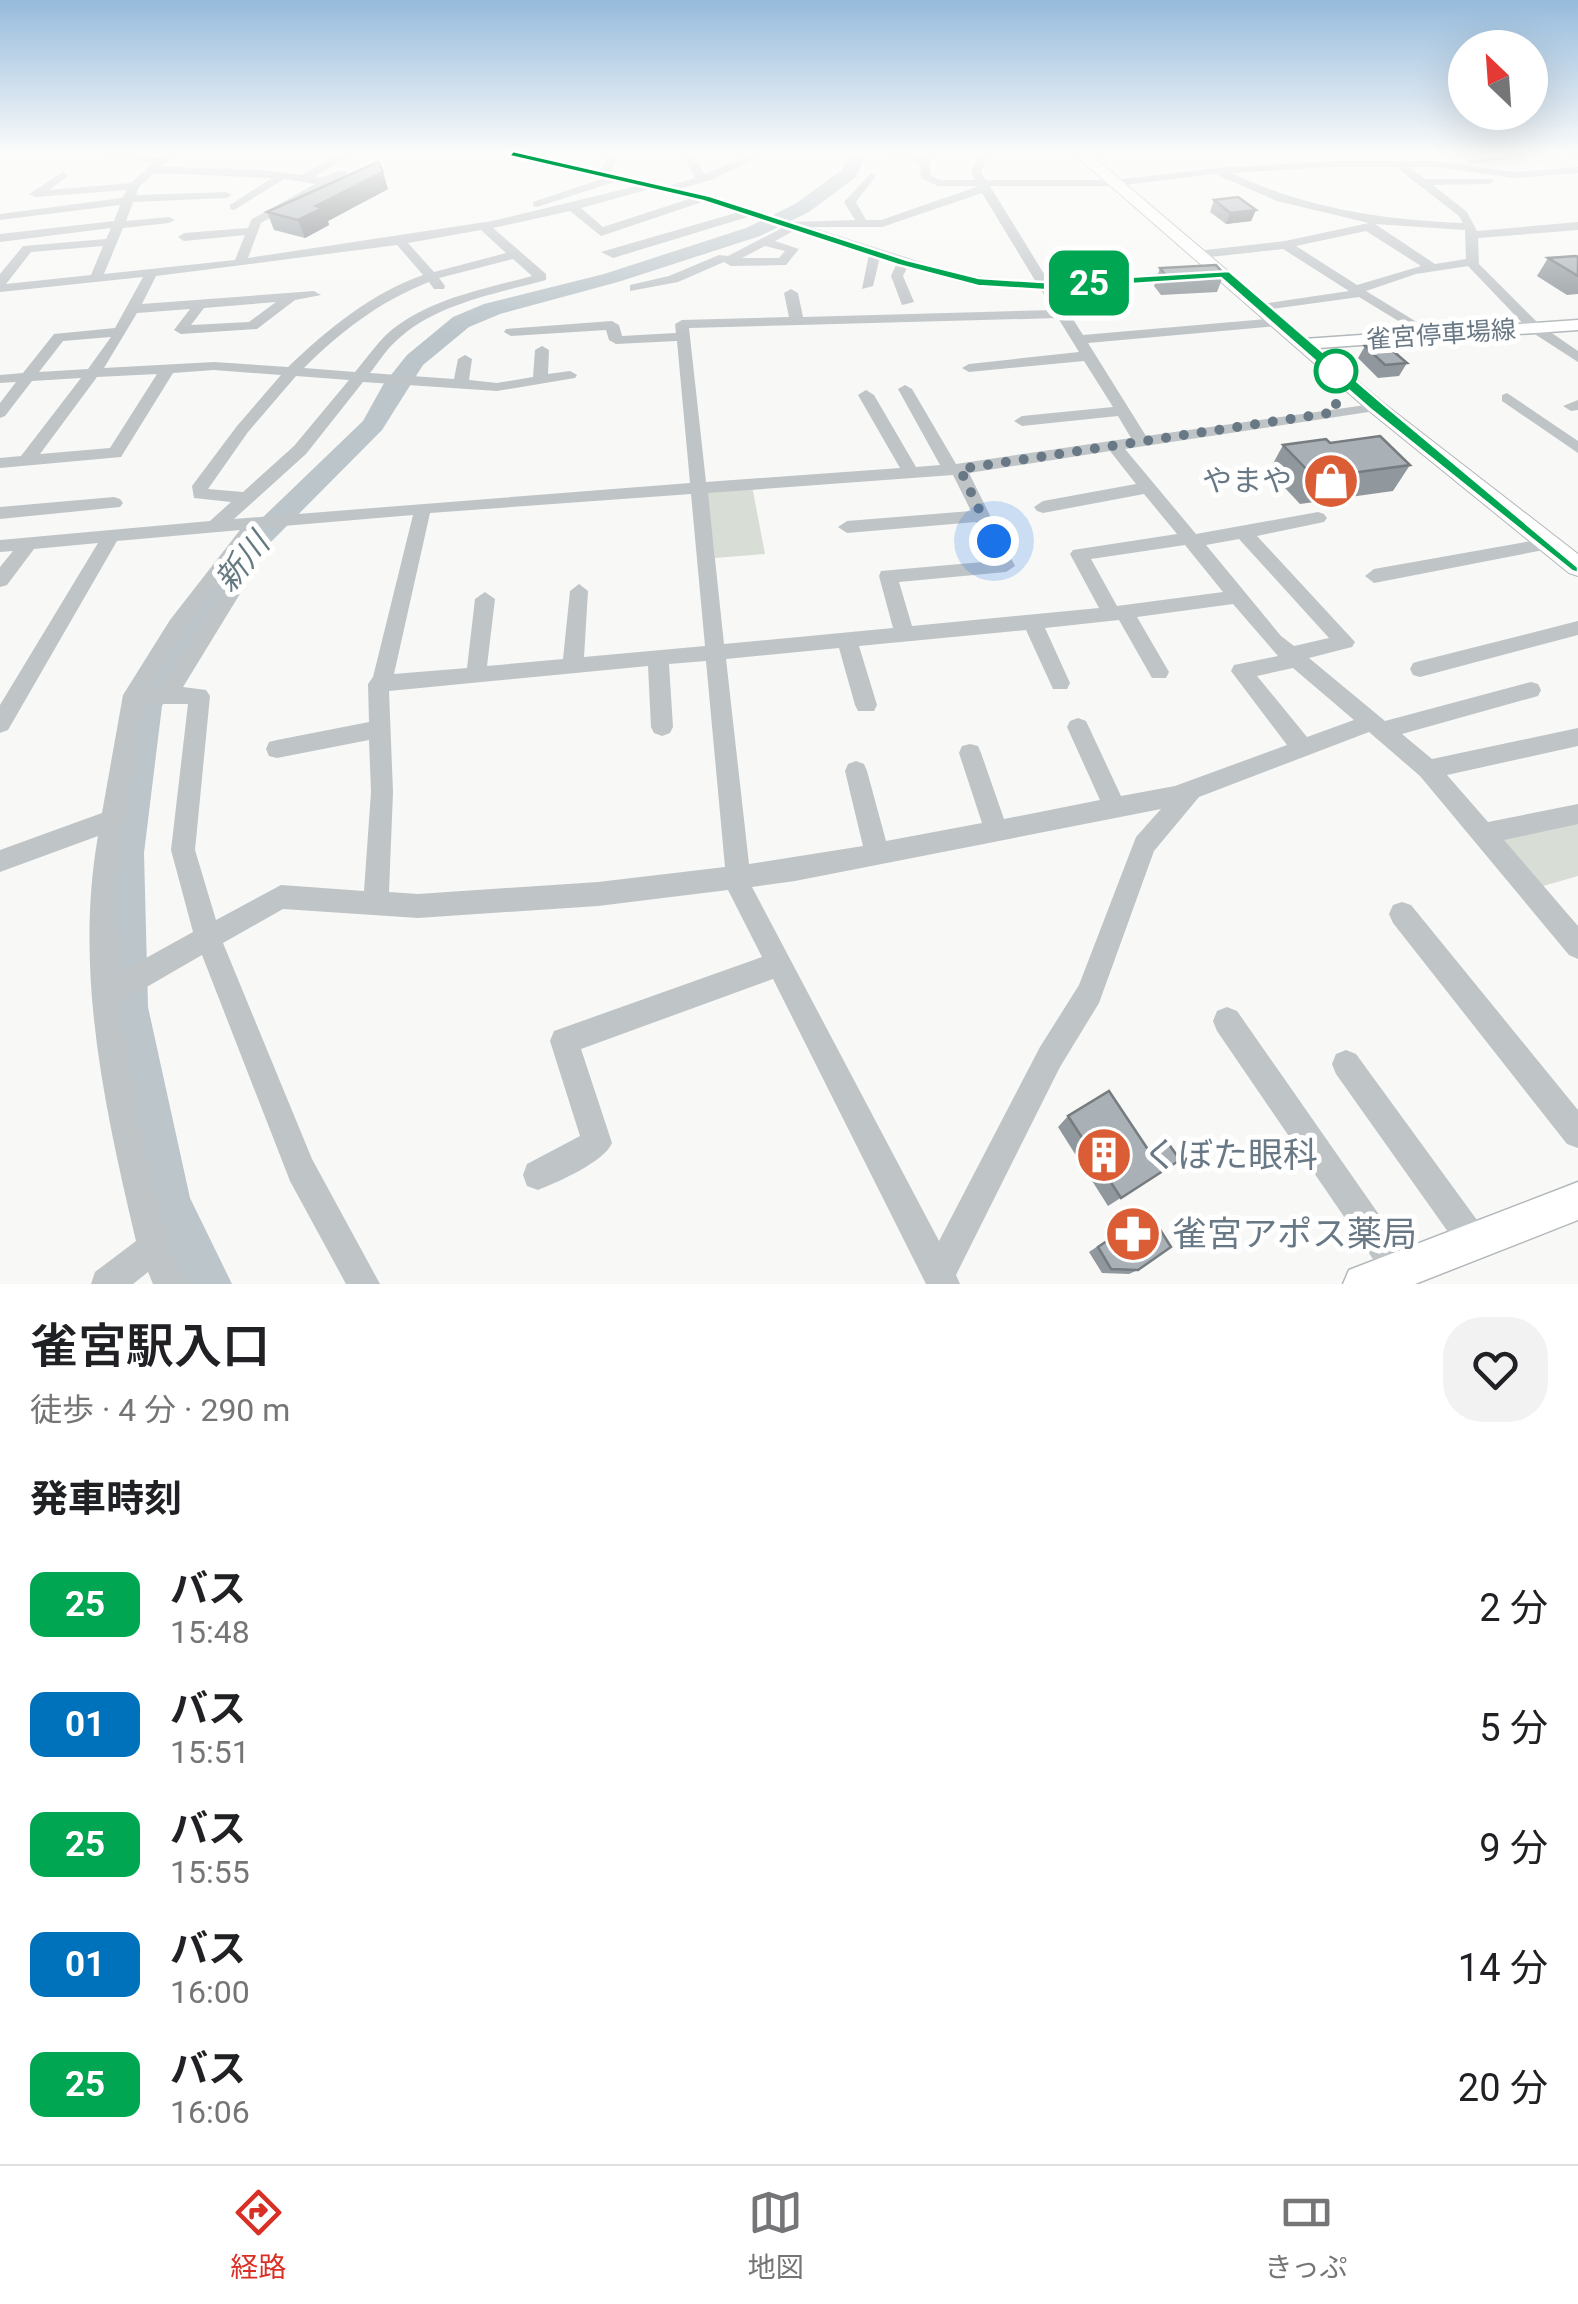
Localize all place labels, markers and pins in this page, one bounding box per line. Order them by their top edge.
unlabelled marker [1315,350,1357,392]
shop icon: やまや [1301,451,1361,511]
place label: やまや [1202,463,1292,498]
building icon: くぼた眼科 [1074,1125,1134,1185]
place label: くぼた眼科 [1143,1135,1318,1176]
pharmacy icon: 雀宮アポス薬局 [1103,1204,1163,1264]
place label: 雀宮アポス薬局 [1172,1214,1417,1255]

